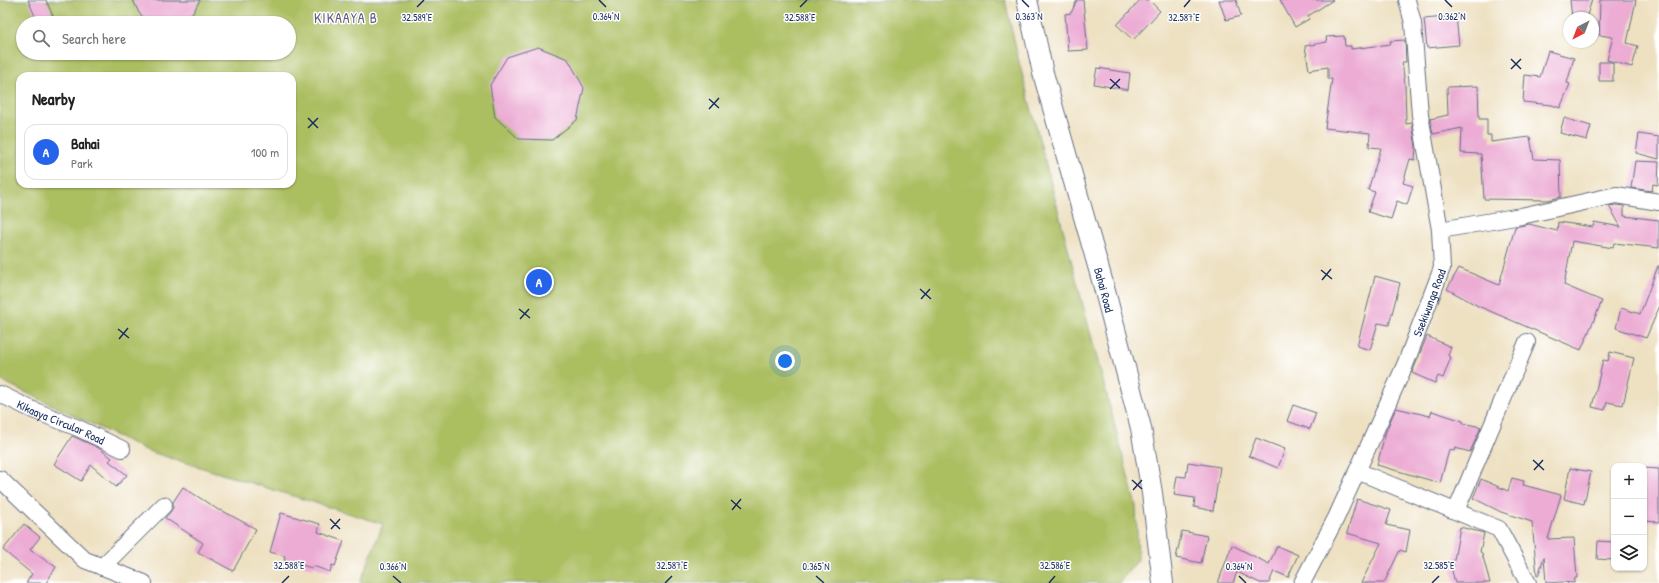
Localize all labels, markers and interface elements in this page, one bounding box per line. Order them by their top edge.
district label: KIKAAYA B [314,8,378,27]
text: 0.364°N [593,10,619,23]
text: 0.363°N [1015,10,1043,23]
text: 0.362°N [1438,10,1466,23]
text: 32.589°E [402,11,433,24]
text: 32.588°E [785,11,816,24]
text: 32.587°E [1168,11,1200,24]
north arrow [1563,12,1599,48]
search box [16,16,296,60]
icon: search [30,27,52,49]
text: Search here [62,28,126,49]
text: Nearby [32,87,75,110]
text: Bahai [71,133,100,154]
text: A [43,143,49,161]
text: 100 m [251,143,279,161]
text: Park [71,154,93,172]
street label: Bahai Road [1090,265,1119,314]
street label: Ssekiwunga Road [1408,266,1450,339]
pin: A [526,267,552,297]
your location [775,351,795,371]
street label: Kikaaya Circular Road [14,395,108,448]
map controls [1611,463,1647,571]
button: + [1611,463,1647,499]
button: − [1611,499,1647,535]
button: layers [1611,535,1647,571]
text: 32.588°E [274,559,305,572]
text: 32.587°E [656,559,688,572]
text: 32.586°E [1040,559,1071,572]
text: 32.585°E [1424,559,1455,572]
text: 0.366°N [380,560,406,573]
text: 0.365°N [803,560,829,573]
text: 0.364°N [1226,560,1252,573]

